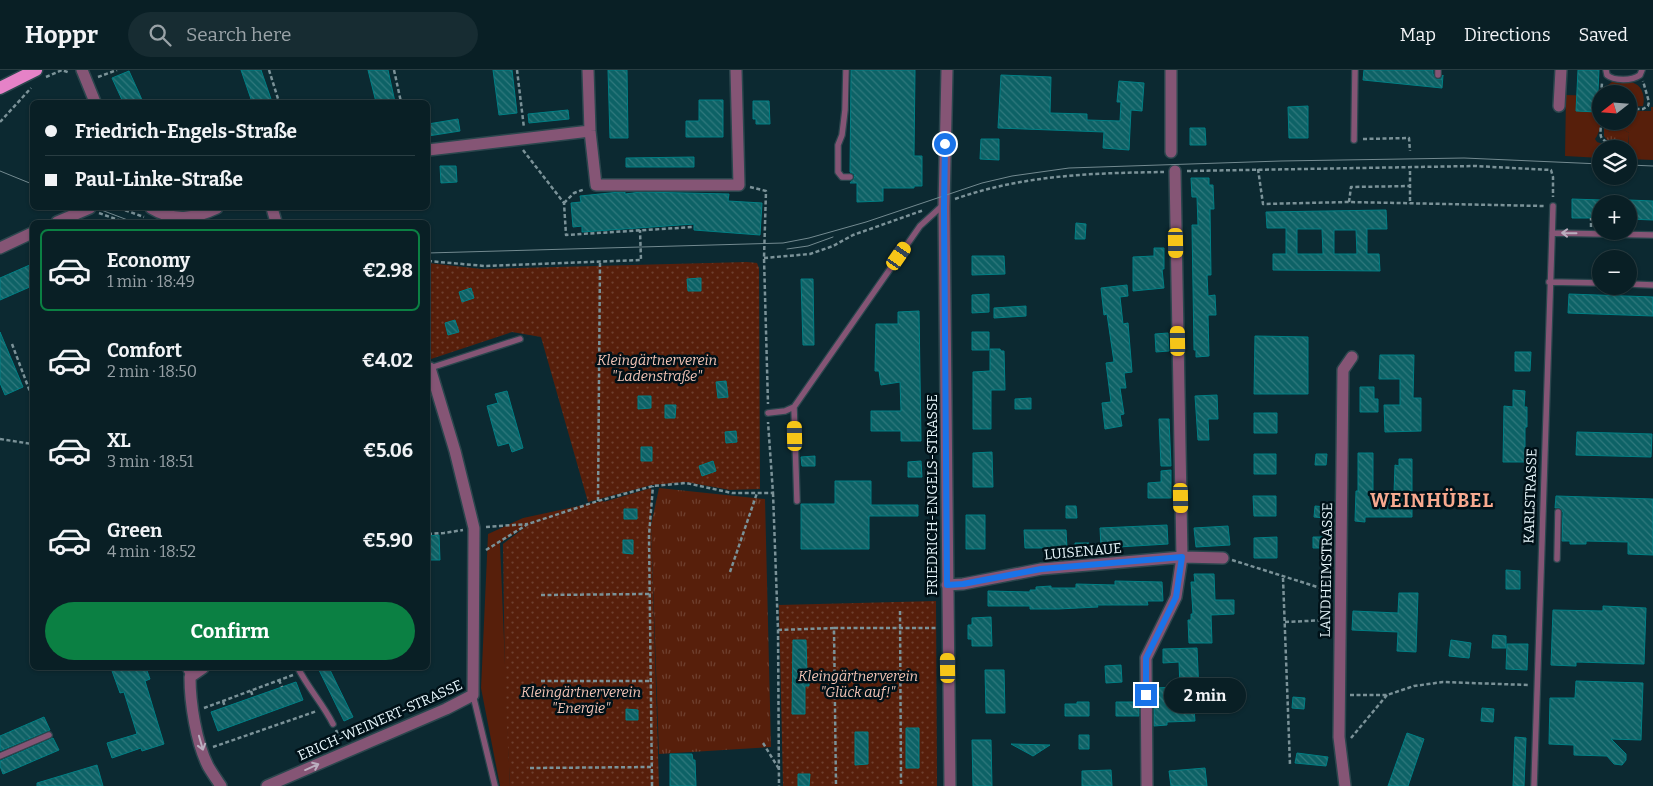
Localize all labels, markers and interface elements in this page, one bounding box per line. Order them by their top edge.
search box [128,12,478,57]
text: Hoppr [25,21,98,49]
icon: search [146,21,174,49]
text: Search here [186,23,291,46]
text: Map [1400,24,1436,46]
text: Directions [1464,24,1551,46]
text: Saved [1579,24,1628,46]
north arrow [1592,85,1638,130]
map controls [1592,85,1637,295]
text: Friedrich-Engels-Straße [75,120,297,143]
route start [934,133,956,155]
button: layers [1592,140,1637,185]
text: Paul-Linke-Straße [75,168,243,191]
button: + [1592,195,1637,240]
car [1168,228,1183,258]
one-way arrow [1562,228,1578,238]
car [884,239,913,273]
icon: car [47,248,92,293]
text: Economy [107,249,190,272]
button: − [1592,250,1637,295]
text: €2.98 [362,259,413,282]
text: 1 min · 18:49 [107,272,195,291]
car [1170,326,1185,356]
icon: car [47,338,92,383]
text: Comfort [107,339,182,362]
text: €4.02 [362,349,413,372]
park label: Kleingärtnerverein "Ladenstraße" [597,352,717,385]
text: 2 min · 18:50 [107,362,197,381]
street label: FRIEDRICH-ENGELS-STRASSE [924,394,941,596]
car [787,421,802,451]
icon: car [47,428,92,473]
text: XL [107,429,131,452]
text: €5.06 [363,439,413,462]
street label: KARLSTRASSE [1520,448,1541,544]
text: 3 min · 18:51 [107,452,194,471]
car [1173,483,1188,513]
district label: WEINHÜBEL [1370,488,1494,512]
street label: LANDHEIMSTRASSE [1317,502,1336,638]
icon: car [47,518,92,563]
text: Green [107,519,162,542]
text: €5.90 [362,529,413,552]
street label: LUISENAUE [1043,540,1123,563]
text: 4 min · 18:52 [107,542,196,561]
button: Confirm [45,602,415,660]
car [940,653,955,683]
park label: Kleingärtnerverein "Glück auf!" [798,668,918,701]
street label: ERICH-WEINERT-STRASSE [295,676,465,764]
callout: 2 min [1164,678,1246,712]
park label: Kleingärtnerverein "Energie" [521,684,641,717]
route end [1135,684,1157,706]
text: 2 min [1184,686,1226,705]
one-way arrow [197,735,206,751]
one-way arrow [304,761,319,771]

